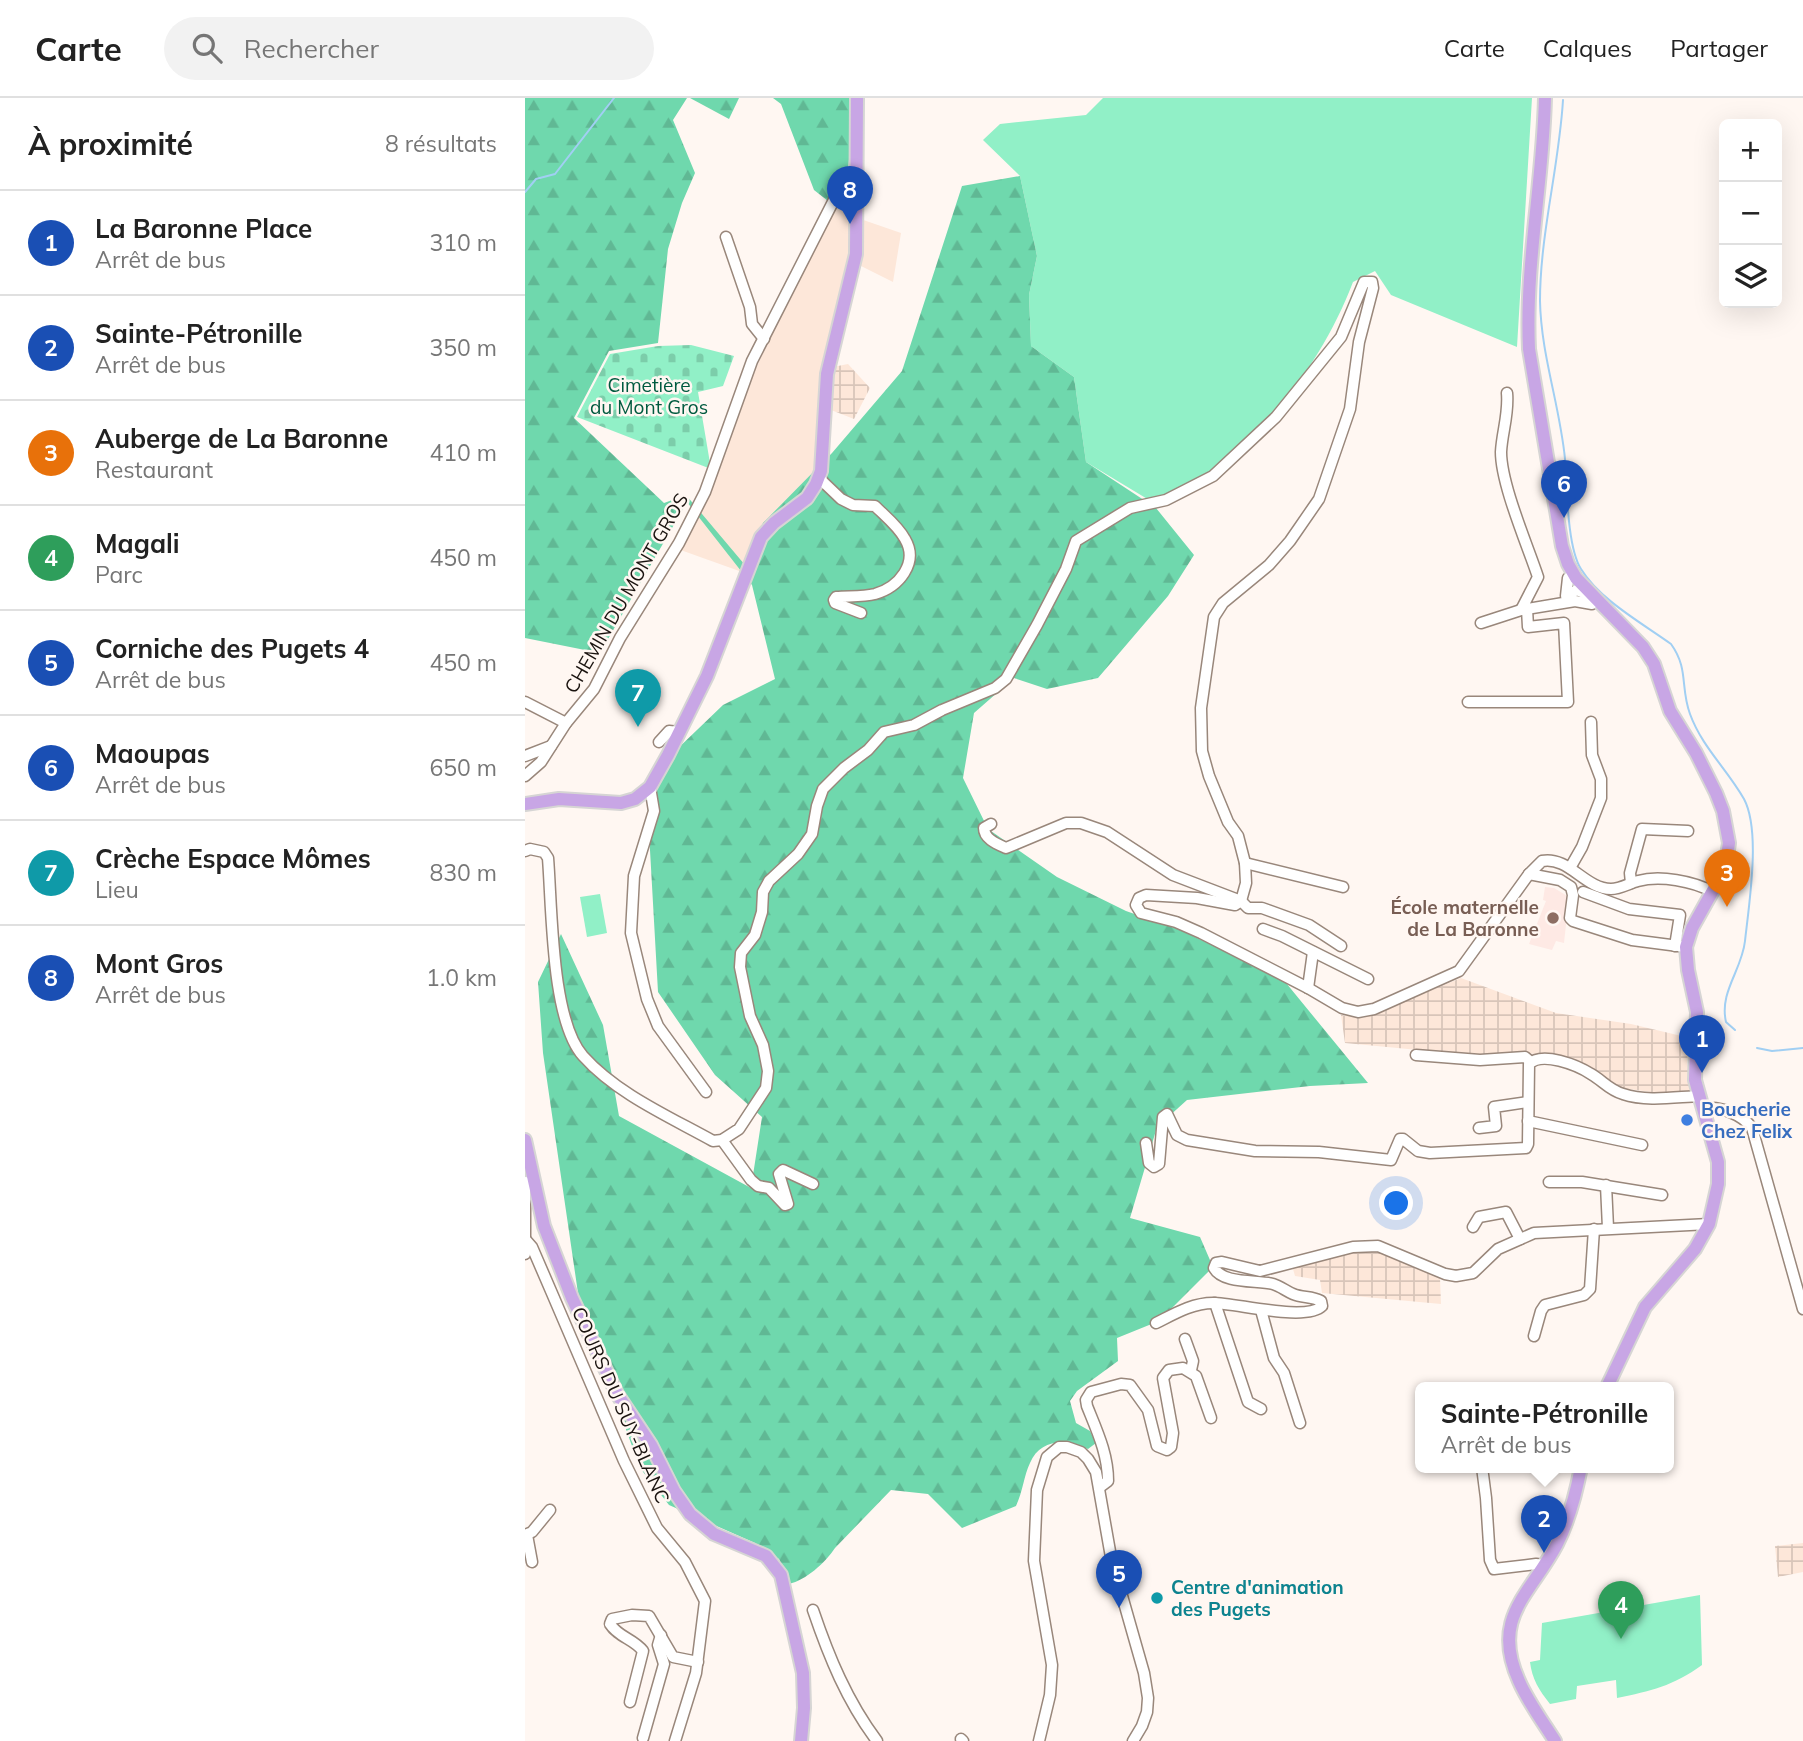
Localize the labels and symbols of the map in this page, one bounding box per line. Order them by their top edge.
pin: 8 [827,166,873,224]
park label: Cimetière du Mont Gros [590,373,708,419]
pin: 6 [1541,460,1587,518]
street label: CHEMIN DU MONT GROS [559,489,693,697]
pin: 7 [615,669,661,727]
pin: 3 [1704,849,1750,907]
place label: École maternelle de La Baronne [1390,895,1539,941]
marker: École maternelle de La Baronne [1545,910,1561,926]
pin: 1 [1679,1015,1725,1073]
place label: Boucherie Chez Felix [1701,1097,1793,1143]
marker: Boucherie Chez Felix [1679,1112,1695,1128]
your location [1379,1186,1413,1220]
street label: COURS DU SUY-BLANC [567,1303,675,1507]
pin: 2 [1521,1495,1567,1553]
pin: 5 [1096,1550,1142,1608]
place label: Centre d'animation des Pugets [1171,1575,1344,1621]
pin: 4 [1598,1581,1644,1639]
marker: Centre d'animation des Pugets [1149,1590,1165,1606]

